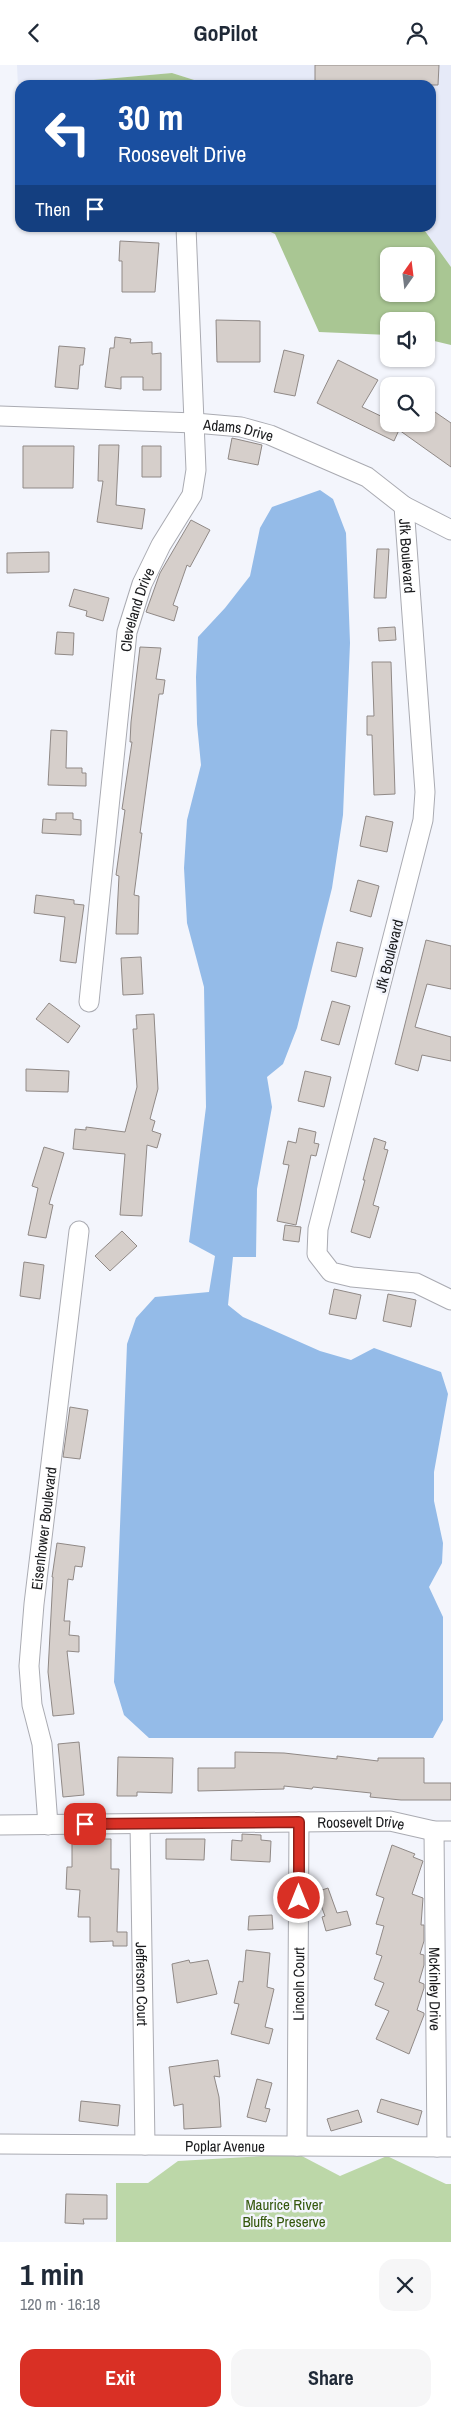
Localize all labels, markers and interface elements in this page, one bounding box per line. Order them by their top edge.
text: GoPilot [193,18,258,48]
icon: back [20,19,48,47]
icon: person [403,19,431,47]
text: 30 m [118,94,183,141]
icon: left [35,100,100,165]
text: Roosevelt Drive [118,139,246,169]
icon: arrive [81,195,109,223]
text: Then [35,196,71,222]
north arrow [380,247,435,303]
map controls [380,247,435,432]
button: sound [380,312,435,367]
button: search [380,377,435,432]
street label: Adams Drive [201,413,276,446]
street label: Jfk Boulevard [394,518,421,594]
street label: Cleveland Drive [115,563,159,653]
street label: Jfk Boulevard [370,917,408,995]
street label: Eisenhower Boulevard [25,1466,61,1591]
pin [64,1803,106,1845]
icon: arrive [71,1810,99,1838]
street label: Roosevelt Drive [317,1810,407,1835]
position arrow [272,1871,324,1923]
street label: Jefferson Court [131,1942,154,2027]
street label: Lincoln Court [287,1947,309,2021]
street label: McKinley Drive [425,1947,446,2031]
street label: Poplar Avenue [185,2135,265,2156]
park label: Maurice River Bluffs Preserve [242,2194,326,2232]
text: 1 min [20,2254,84,2294]
button: close [379,2259,431,2311]
text: 120 m · 16:18 [20,2293,100,2315]
button: Exit [20,2349,221,2407]
button: Share [231,2349,431,2407]

